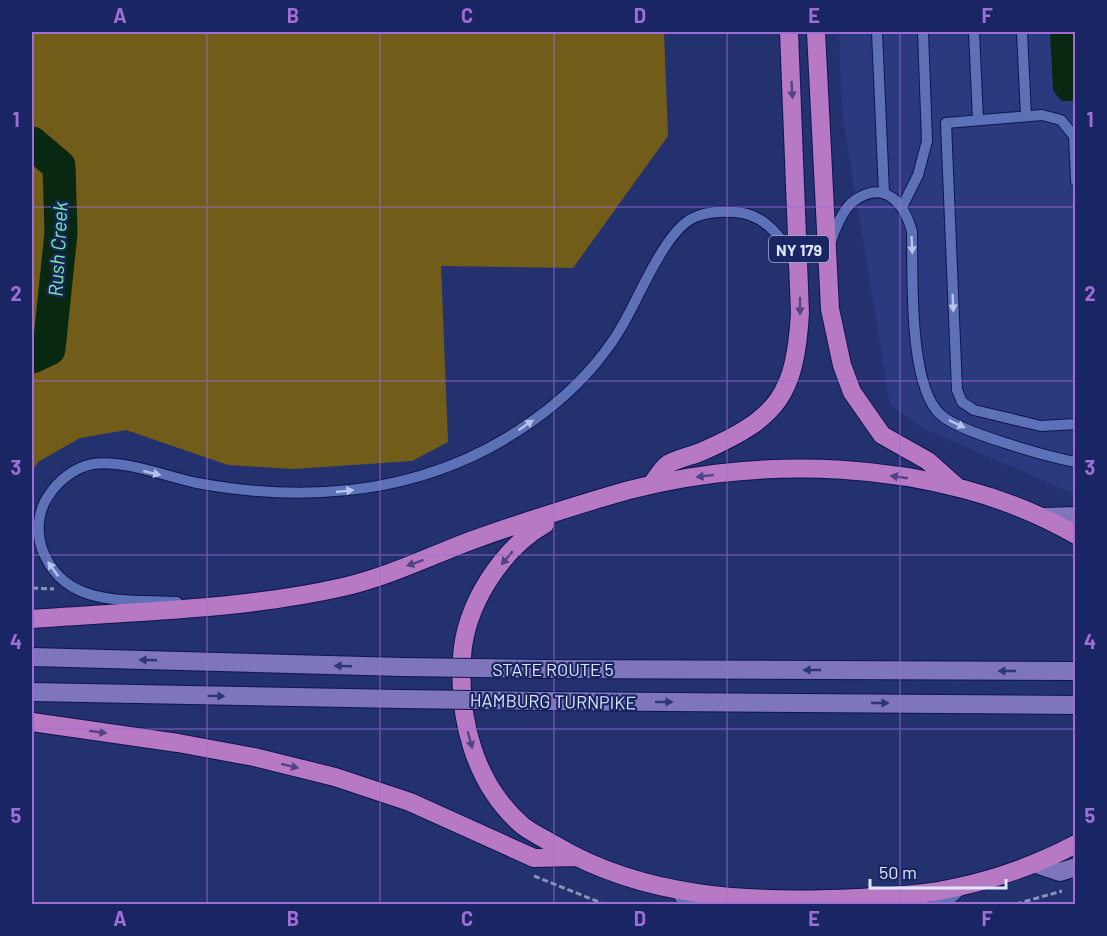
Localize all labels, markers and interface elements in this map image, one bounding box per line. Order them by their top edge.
text: A [113,3,127,27]
text: B [287,3,299,27]
text: C [461,3,473,27]
text: D [634,3,646,27]
text: E [808,3,820,27]
text: F [981,3,993,27]
one-way arrow [787,80,796,99]
text: 1 [12,107,20,131]
text: 1 [1086,107,1094,131]
water label: Rush Creek [43,201,71,297]
one-way arrow [908,235,917,254]
road number: NY 179 [769,236,829,262]
text: 2 [10,281,22,305]
text: 2 [1084,281,1096,305]
one-way arrow [949,294,958,313]
one-way arrow [795,296,805,315]
one-way arrow [949,419,966,428]
one-way arrow [519,420,534,432]
text: 3 [11,455,21,479]
text: 3 [1085,455,1095,479]
one-way arrow [143,468,161,478]
one-way arrow [696,472,715,481]
one-way arrow [890,472,909,481]
one-way arrow [335,486,354,496]
one-way arrow [500,550,513,566]
one-way arrow [406,559,424,569]
one-way arrow [47,562,59,578]
text: 4 [10,629,22,653]
text: 4 [1084,629,1096,653]
one-way arrow [139,655,158,665]
street label: STATE ROUTE 5 [492,658,614,680]
one-way arrow [334,661,353,670]
one-way arrow [803,665,822,675]
one-way arrow [998,666,1017,676]
street label: HAMBURG TURNPIKE [470,689,636,713]
one-way arrow [206,691,225,700]
one-way arrow [654,697,673,707]
one-way arrow [870,698,889,708]
one-way arrow [88,727,107,736]
one-way arrow [465,731,475,749]
one-way arrow [280,761,299,771]
text: 5 [11,803,22,827]
text: 5 [1085,803,1096,827]
scale bar [870,852,1006,890]
text: 50 m [879,861,917,883]
text: A [113,906,127,930]
text: B [287,906,299,930]
text: C [461,906,473,930]
text: D [634,906,646,930]
text: E [808,906,820,930]
text: F [981,906,993,930]

